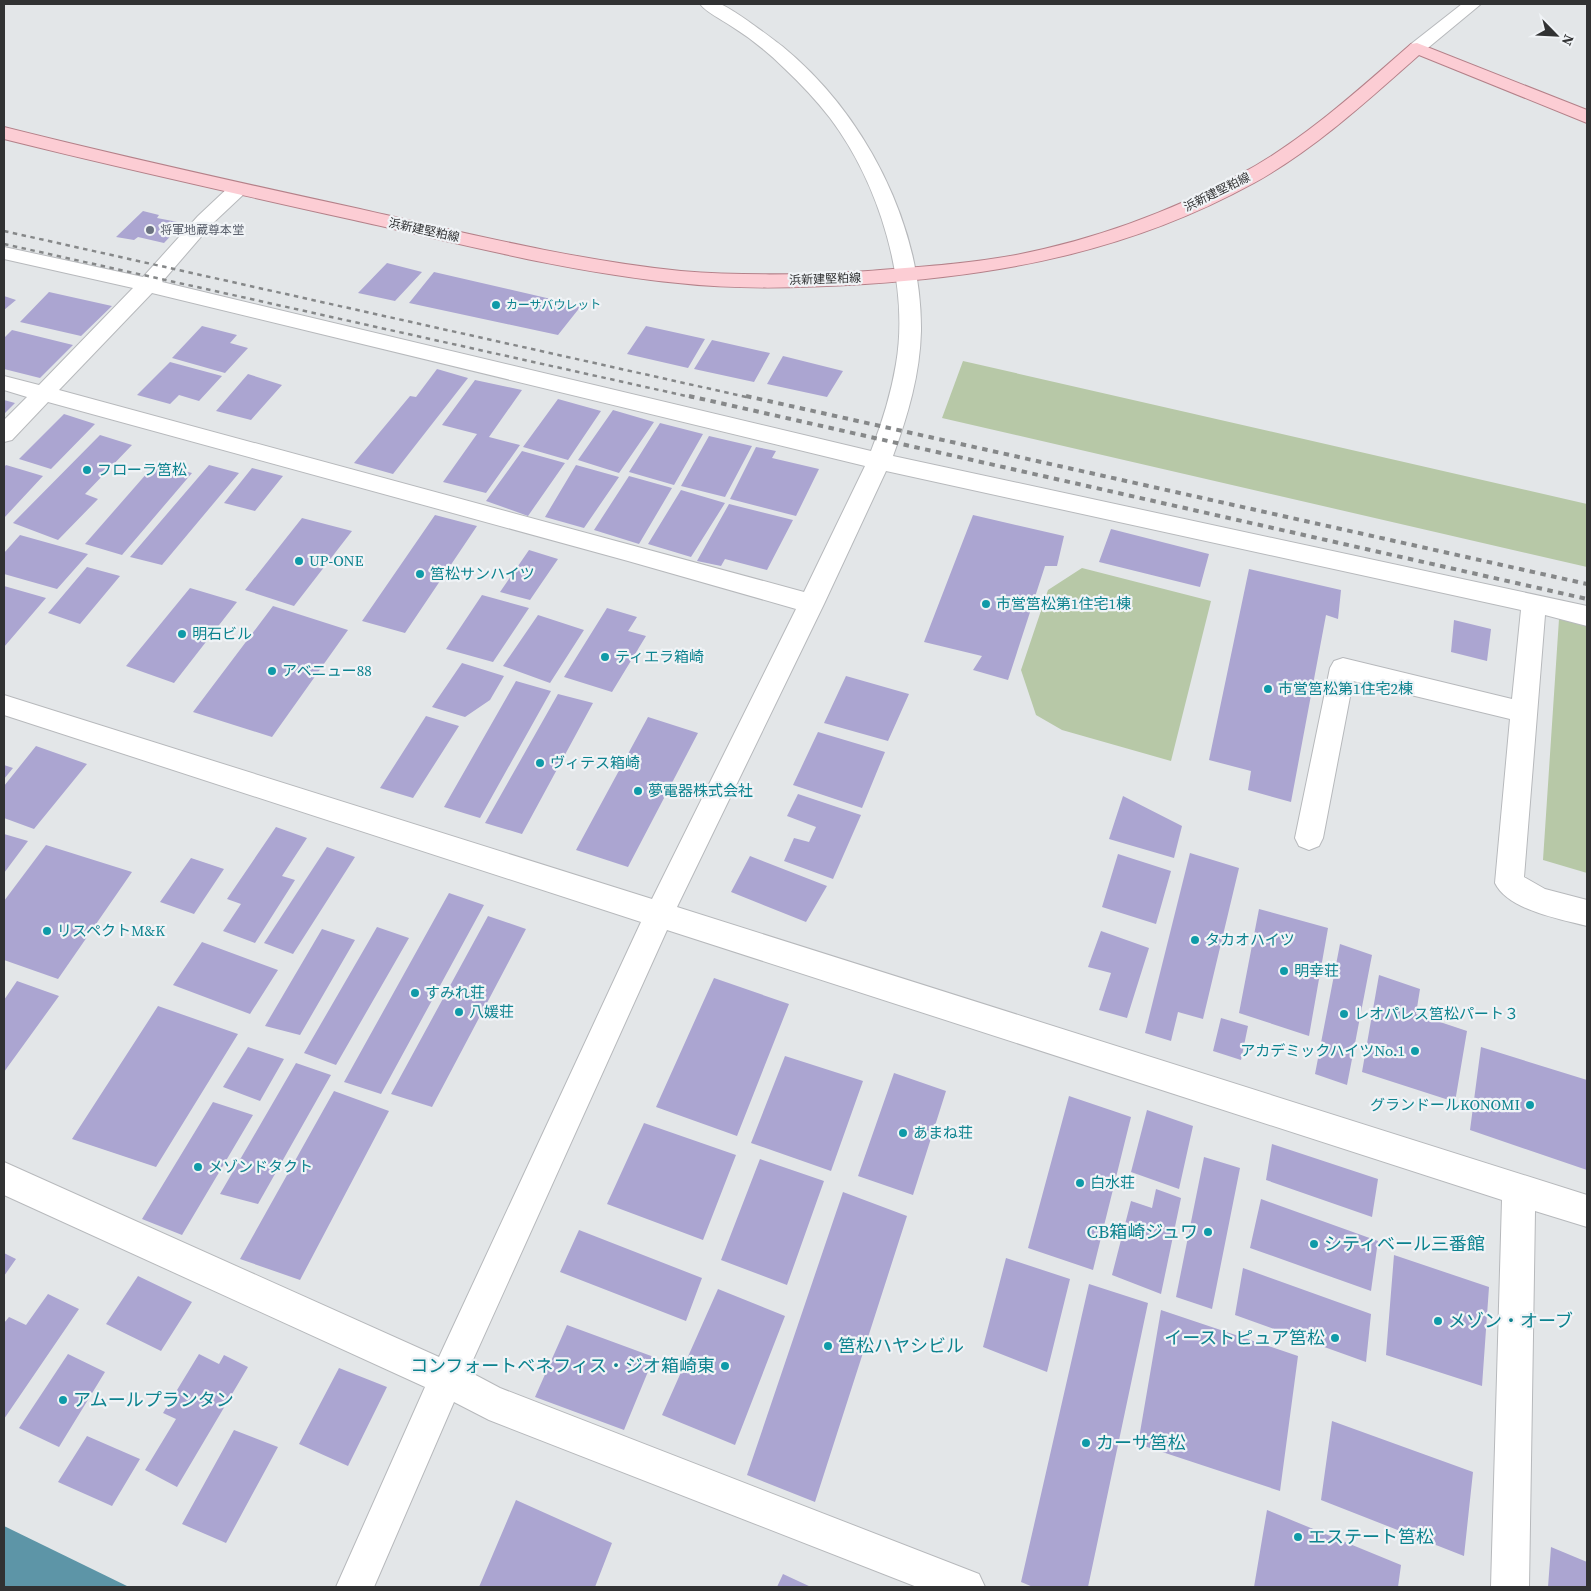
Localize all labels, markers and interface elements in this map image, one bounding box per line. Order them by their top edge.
north arrow [1531,10,1581,60]
text: N [1557,32,1579,49]
street label: 浜新建堅粕線 [1181,169,1253,215]
street label: 浜新建堅粕線 [387,215,461,245]
place label: 将軍地蔵尊本堂 [160,222,244,238]
marker: 将軍地蔵尊本堂 [144,224,156,236]
street label: 浜新建堅粕線 [789,270,861,288]
place label: カーサバウレット [506,297,601,313]
marker: カーサバウレット [490,299,502,311]
place label: フローラ筥松 [97,459,187,480]
marker: フローラ筥松 [81,464,93,476]
place label: UP-ONE [309,550,364,571]
marker: UP-ONE [293,555,305,567]
place label: 筥松サンハイツ [430,563,535,584]
marker: 筥松サンハイツ [414,568,426,580]
place label: 市営筥松第1住宅1棟 [996,593,1131,614]
marker: 市営筥松第1住宅1棟 [980,598,992,610]
place label: 明石ビル [192,623,252,644]
marker: 明石ビル [176,628,188,640]
place label: ティエラ箱崎 [615,646,704,667]
marker: ティエラ箱崎 [599,651,611,663]
place label: アベニュー88 [282,660,372,681]
marker: アベニュー88 [266,665,278,677]
place label: 市営筥松第1住宅2棟 [1278,678,1413,699]
marker: 市営筥松第1住宅2棟 [1262,683,1274,695]
place label: ヴィテス箱崎 [550,752,640,773]
marker: ヴィテス箱崎 [534,757,546,769]
place label: 夢電器株式会社 [648,780,753,801]
marker: 夢電器株式会社 [632,785,644,797]
place label: リスペクトM&K [57,920,165,941]
marker: リスペクトM&K [41,925,53,937]
place label: タカオハイツ [1205,929,1295,950]
marker: タカオハイツ [1189,934,1201,946]
place label: 明幸荘 [1294,960,1339,981]
marker: 明幸荘 [1278,965,1290,977]
place label: すみれ荘 [425,982,485,1003]
marker: すみれ荘 [409,987,421,999]
place label: 八媛荘 [469,1001,514,1022]
place label: レオパレス筥松パート３ [1354,1003,1519,1024]
marker: 八媛荘 [453,1006,465,1018]
marker: レオパレス筥松パート３ [1338,1008,1350,1020]
place label: アカデミックハイツNo.1 [1240,1040,1405,1061]
marker: アカデミックハイツNo.1 [1409,1045,1421,1057]
place label: グランドールKONOMI [1370,1094,1520,1115]
marker: グランドールKONOMI [1524,1099,1536,1111]
place label: あまね荘 [913,1122,973,1143]
marker: あまね荘 [897,1127,909,1139]
place label: メゾンドタクト [208,1156,313,1177]
marker: メゾンドタクト [192,1161,204,1173]
place label: 白水荘 [1090,1172,1135,1193]
marker: 白水荘 [1074,1177,1086,1189]
place label: CB箱崎ジュワ [1087,1219,1198,1244]
marker: CB箱崎ジュワ [1202,1226,1214,1238]
place label: シティベール三番館 [1324,1231,1485,1256]
marker: シティベール三番館 [1308,1238,1320,1250]
place label: メゾン・オーブ [1448,1308,1573,1333]
marker: メゾン・オーブ [1432,1315,1444,1327]
place label: イーストピュア筥松 [1164,1325,1325,1350]
marker: イーストピュア筥松 [1329,1332,1341,1344]
place label: 筥松ハヤシビル [838,1333,964,1358]
marker: 筥松ハヤシビル [822,1340,834,1352]
place label: コンフォートベネフィス・ジオ箱崎東 [410,1353,715,1378]
marker: コンフォートベネフィス・ジオ箱崎東 [719,1360,731,1372]
place label: アムールプランタン [73,1387,234,1412]
marker: アムールプランタン [57,1394,69,1406]
place label: カーサ筥松 [1096,1430,1186,1455]
marker: カーサ筥松 [1080,1437,1092,1449]
place label: エステート筥松 [1308,1524,1434,1549]
marker: エステート筥松 [1292,1531,1304,1543]

